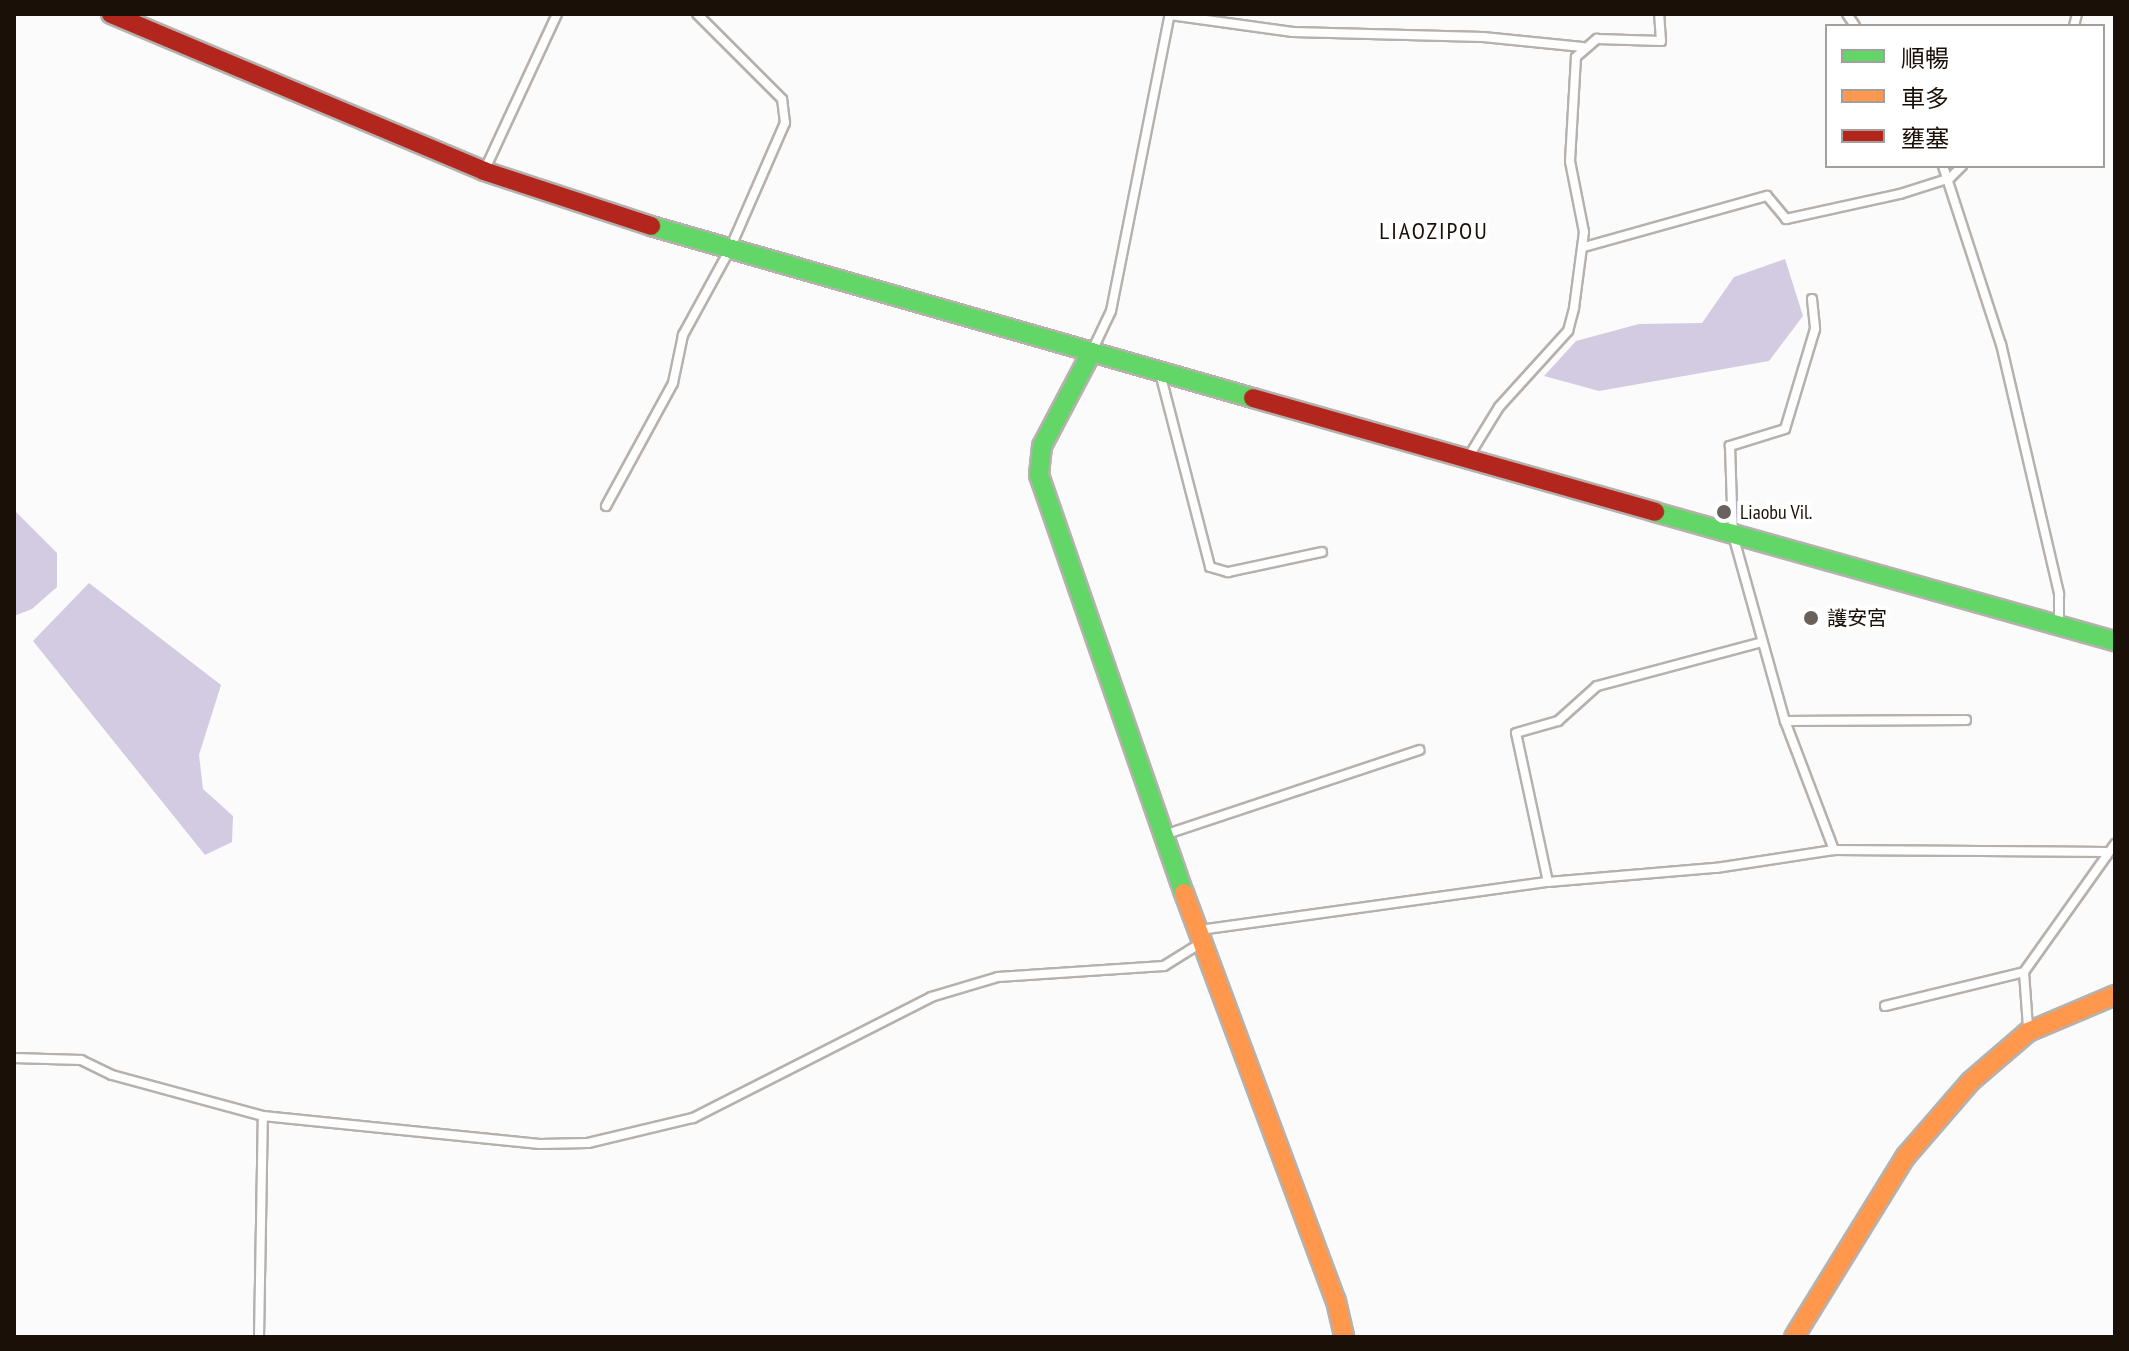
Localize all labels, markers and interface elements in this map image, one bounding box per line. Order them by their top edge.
legend [1825,24,2105,168]
text: 順暢 [1901,43,1949,74]
text: 車多 [1901,83,1949,114]
text: 壅塞 [1901,123,1949,154]
district label: LIAOZIPOU [1379,217,1489,245]
place label: Liaobu Vil. [1740,500,1813,524]
marker: Liaobu Vil. [1715,503,1733,521]
place label: 護安宮 [1827,606,1887,630]
marker: 護安宮 [1802,609,1820,627]

